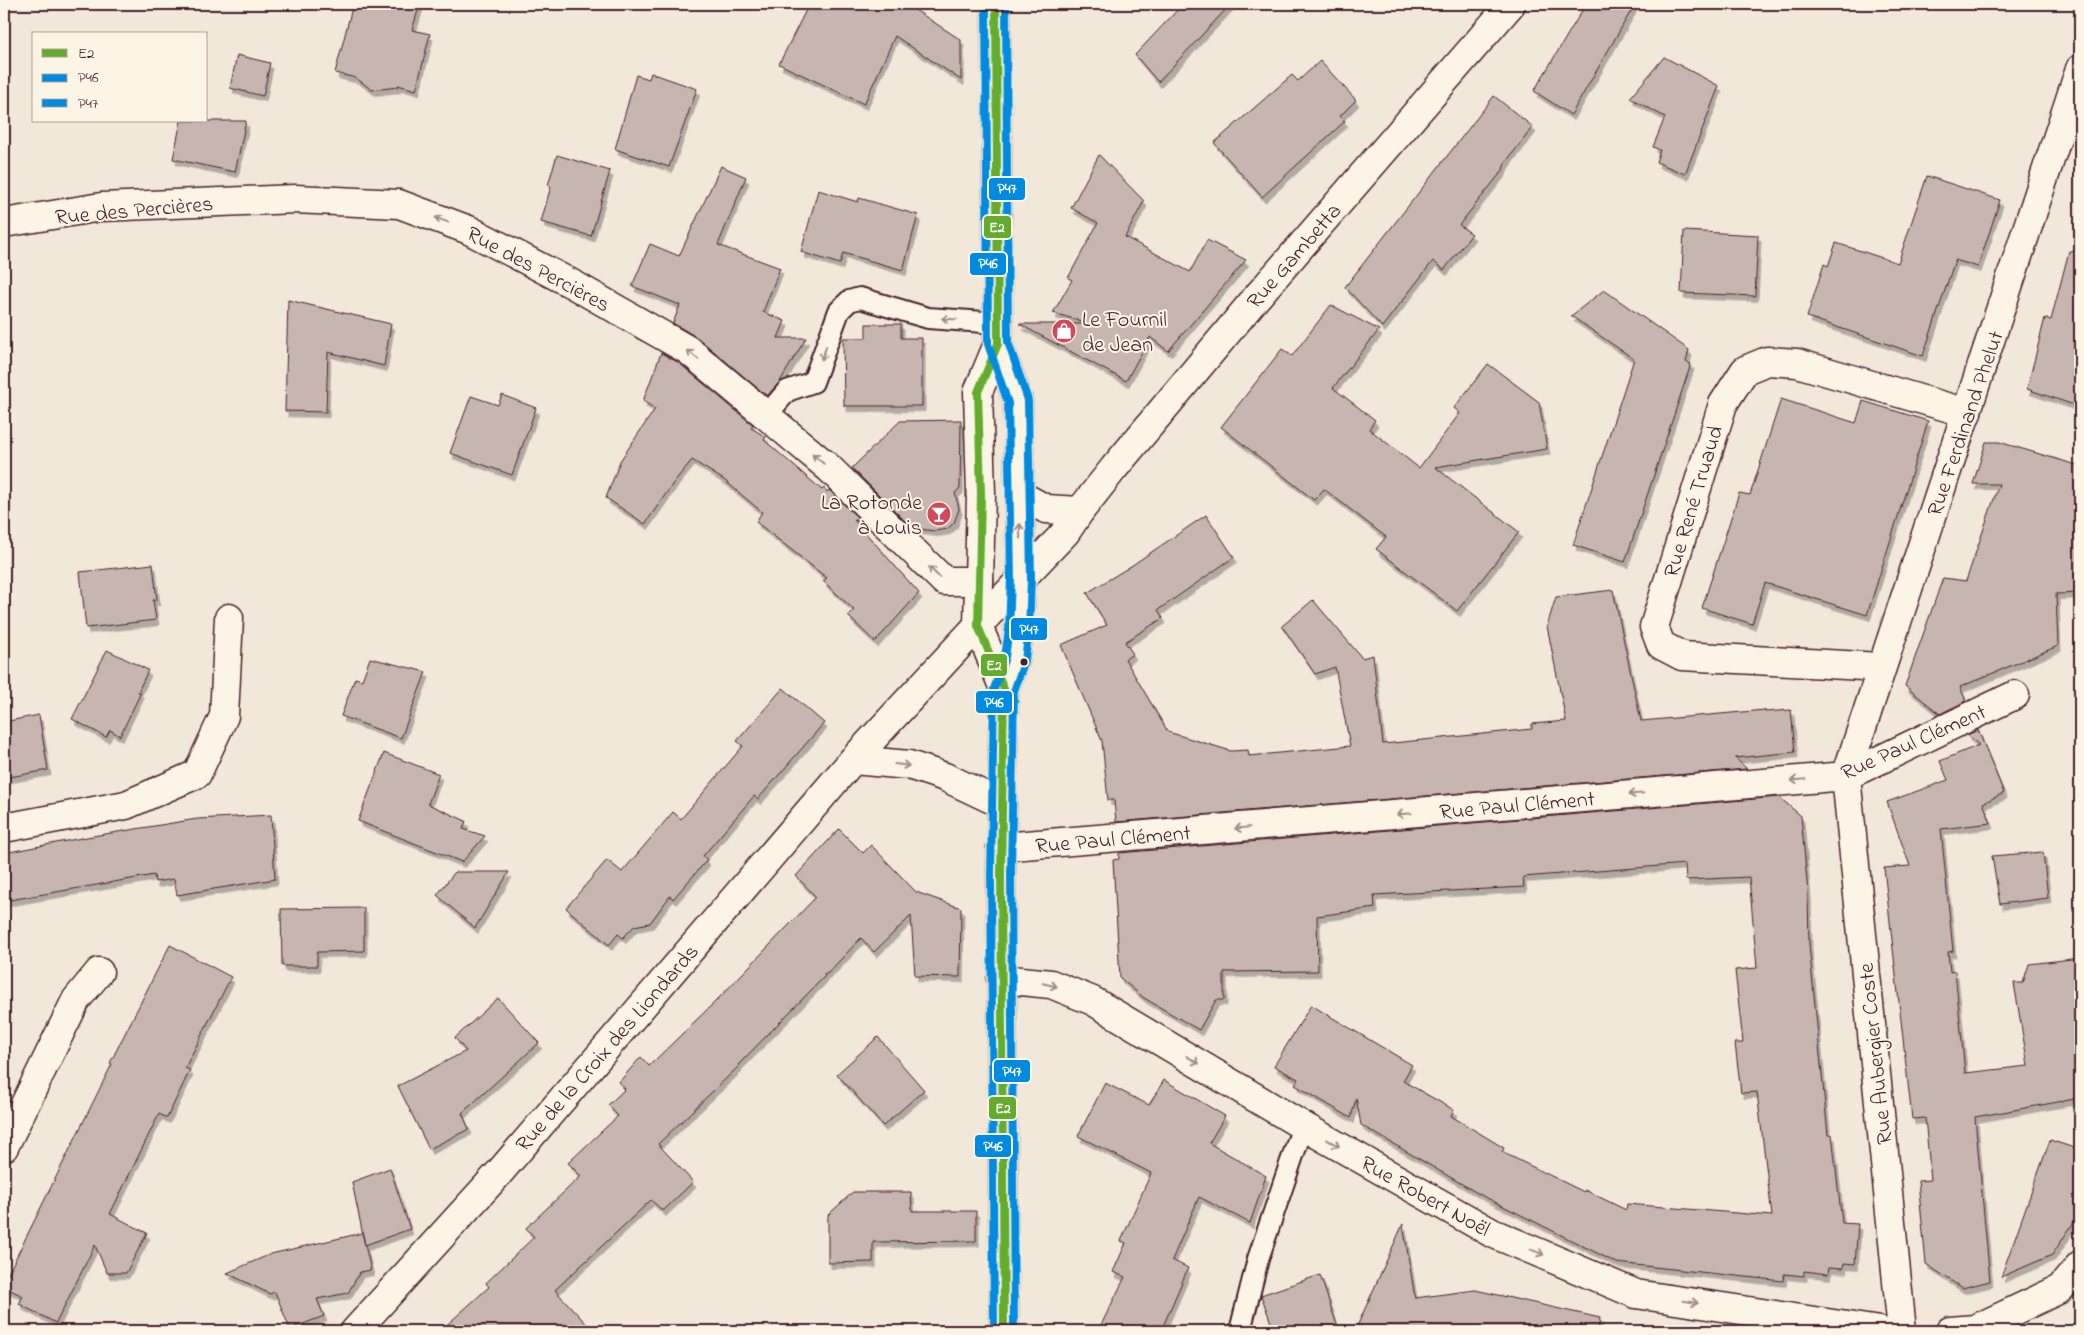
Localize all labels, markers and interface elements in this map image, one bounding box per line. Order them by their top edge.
legend [32,32,208,122]
text: E2 [78,43,95,65]
text: P46 [78,67,99,89]
text: P47 [78,93,98,115]
line badge: P47 [988,177,1026,201]
text: P47 [998,179,1017,200]
street label: Rue des Percières [54,189,215,235]
street label: Rue Gambetta [1240,197,1350,317]
one-way arrow [435,215,451,224]
line badge: E2 [983,215,1012,239]
text: E2 [989,218,1005,239]
street label: Rue des Percières [460,219,615,322]
line badge: P46 [969,252,1007,276]
text: P46 [978,254,998,275]
place label: Le Fournil de Jean [1082,305,1167,362]
one-way arrow [942,315,958,324]
shop icon: Le Fournil de Jean [1051,318,1077,344]
street label: Rue Ferdinand Phelut [1920,326,2014,521]
one-way arrow [819,345,828,361]
one-way arrow [687,349,700,360]
street label: Rue René Truaud [1657,422,1733,582]
one-way arrow [812,453,825,464]
place label: La Rotonde à Louis [821,488,922,545]
bar icon: La Rotonde à Louis [926,501,952,527]
one-way arrow [1016,523,1025,539]
one-way arrow [928,566,941,578]
line badge: P47 [1010,617,1048,641]
text: P47 [1020,620,1039,641]
line badge: E2 [980,653,1008,677]
text: E2 [986,656,1002,677]
unlabelled marker [1019,657,1029,667]
line badge: P46 [975,690,1013,714]
text: P46 [984,693,1004,714]
street label: Rue Paul Clément [1837,697,1992,790]
one-way arrow [894,760,910,770]
one-way arrow [1790,776,1806,785]
street label: Rue Paul Clément [1438,784,1597,830]
one-way arrow [1628,789,1644,799]
one-way arrow [1397,809,1413,819]
street label: Rue Paul Clément [1034,818,1193,864]
one-way arrow [1235,823,1251,832]
street label: Rue de la Croix des Liondards [509,938,708,1160]
street label: Rue Aubergier Coste [1852,961,1903,1146]
one-way arrow [1041,981,1057,990]
one-way arrow [1185,1056,1199,1066]
line badge: P47 [993,1059,1031,1083]
text: P47 [1003,1062,1022,1083]
line badge: E2 [988,1096,1017,1120]
text: E2 [995,1099,1011,1120]
line badge: P46 [974,1134,1012,1158]
text: P46 [983,1137,1003,1158]
one-way arrow [1325,1138,1339,1148]
street label: Rue Robert Noël [1354,1149,1495,1247]
one-way arrow [1529,1247,1544,1257]
one-way arrow [1682,1297,1698,1307]

